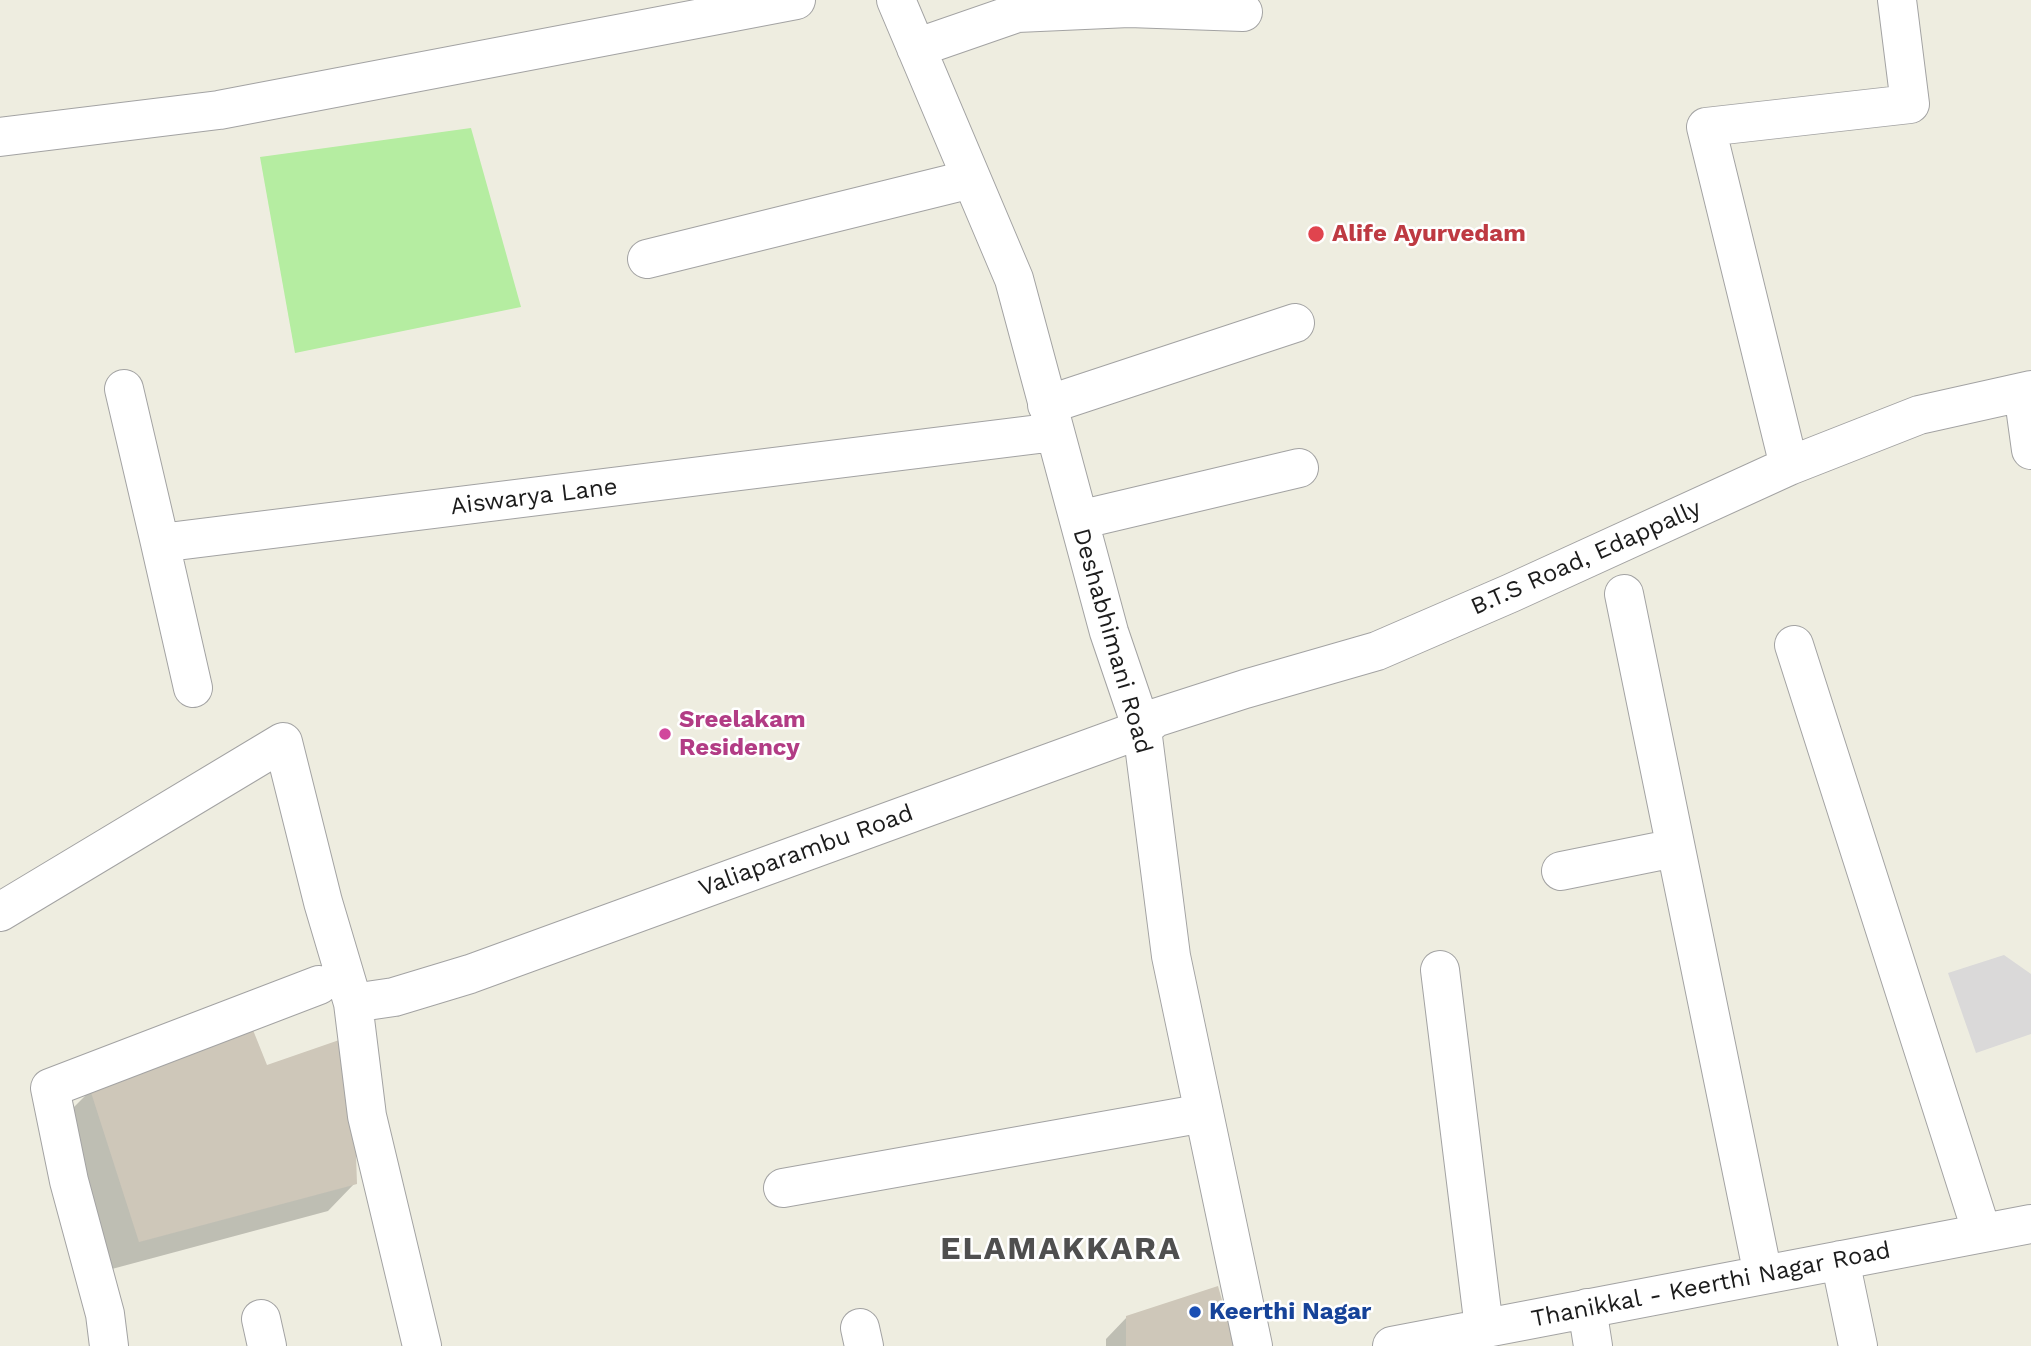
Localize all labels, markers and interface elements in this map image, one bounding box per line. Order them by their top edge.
place label: Alife Ayurvedam [1332,220,1526,248]
marker: Alife Ayurvedam [1306,224,1326,244]
street label: Aiswarya Lane [449,472,619,522]
street label: B.T.S Road, Edappally [1467,494,1705,622]
street label: Deshabhimani Road [1066,525,1158,757]
place label: Sreelakam Residency [679,706,806,762]
marker: Sreelakam Residency [657,726,673,742]
street label: Valiaparambu Road [695,799,917,903]
district label: ELAMAKKARA [941,1231,1181,1269]
street label: Thanikkal - Keerthi Nagar Road [1529,1236,1893,1334]
place label: Keerthi Nagar [1209,1298,1371,1326]
marker: Keerthi Nagar [1187,1304,1203,1320]

